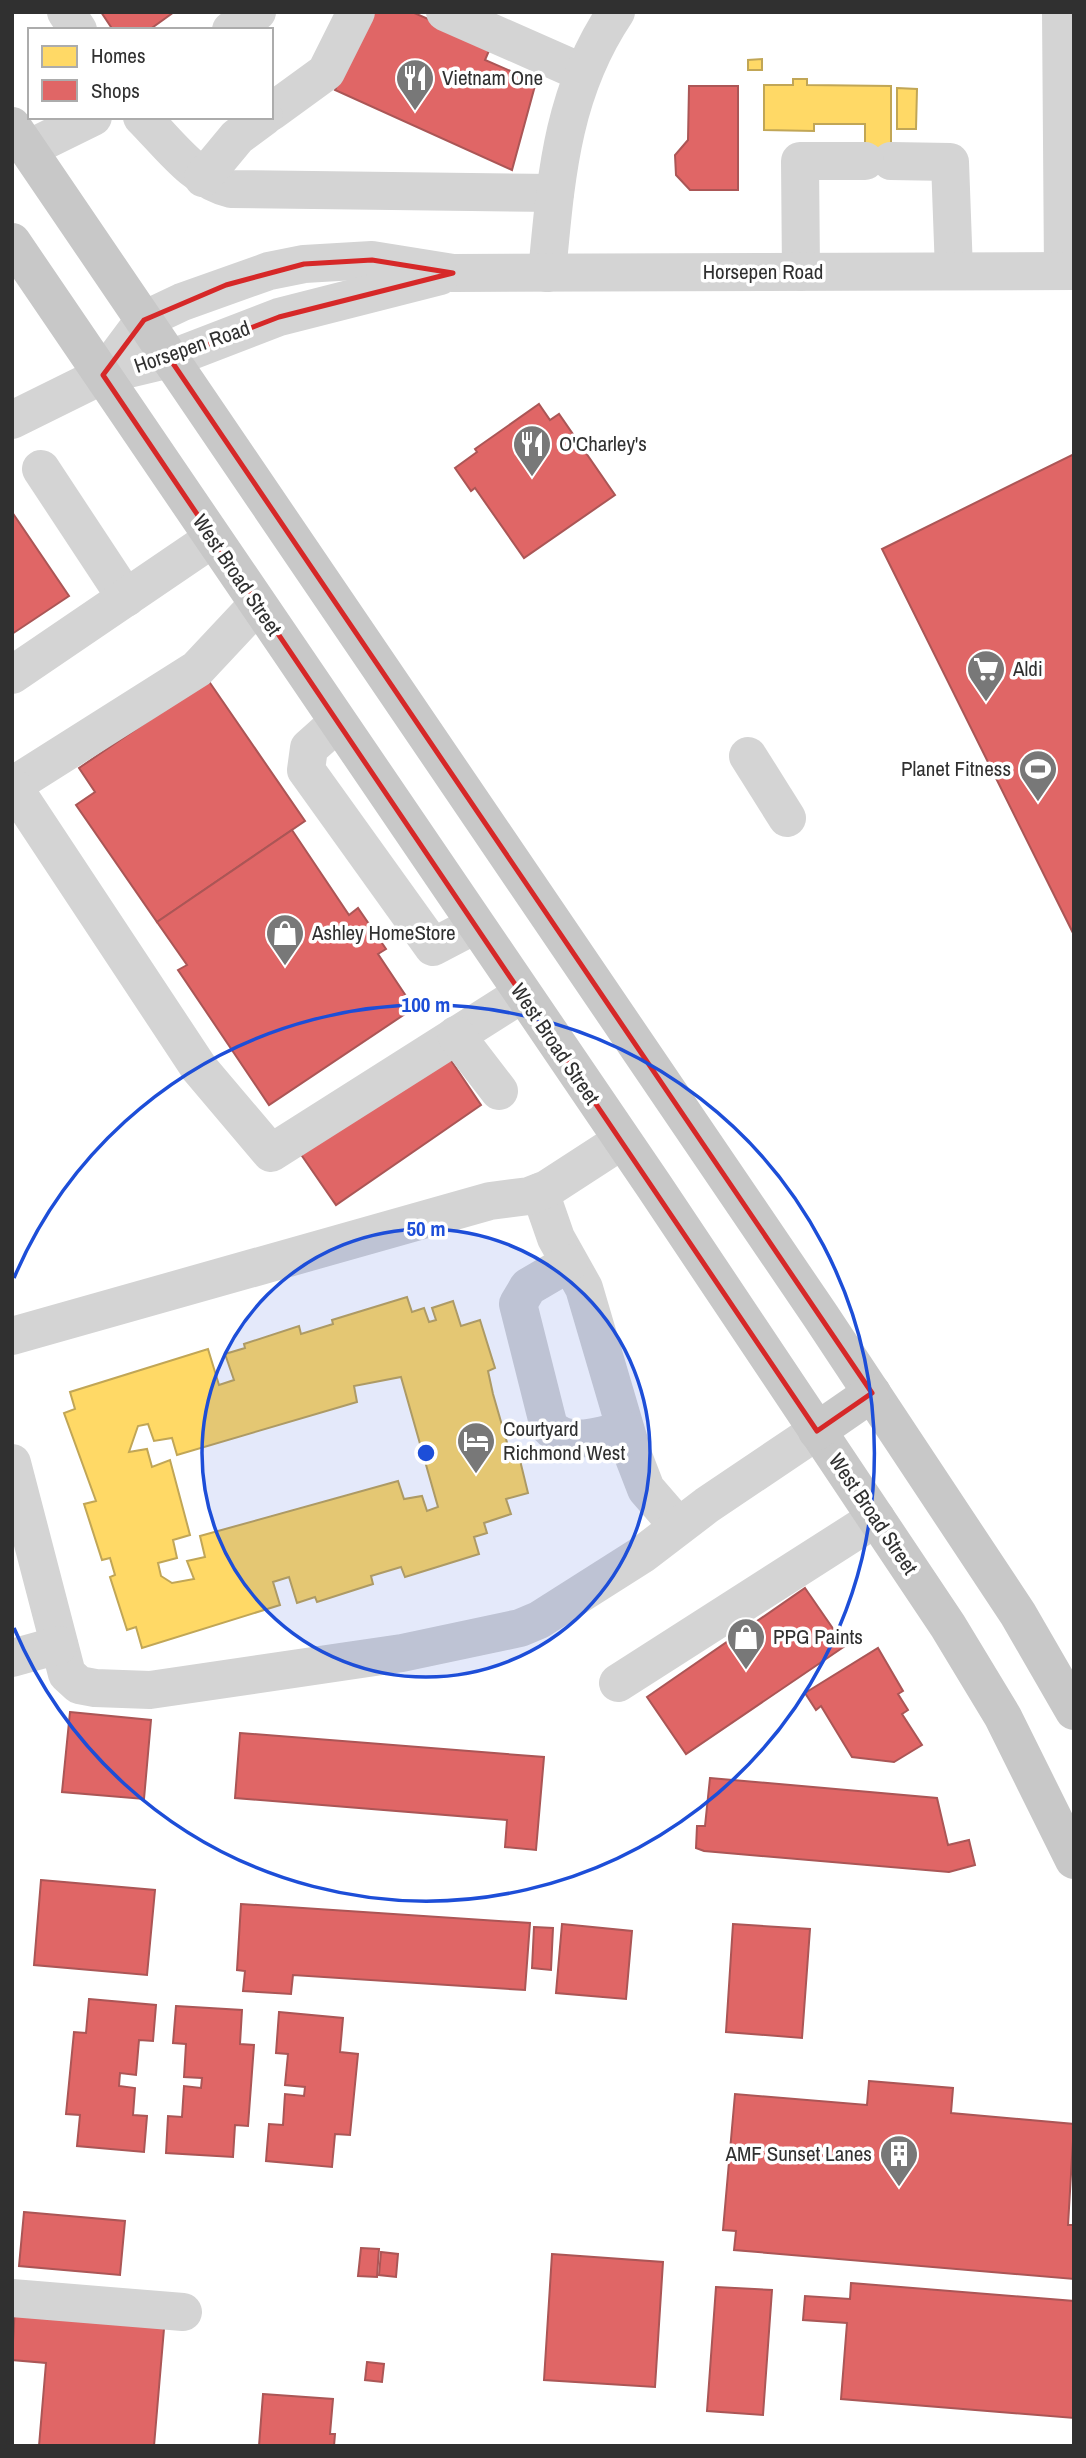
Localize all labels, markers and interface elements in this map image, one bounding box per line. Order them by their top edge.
legend [28,28,273,119]
text: Homes [91,41,146,70]
restaurant icon: Vietnam One [394,57,436,112]
place label: Vietnam One [442,63,543,92]
text: Shops [91,76,140,105]
street label: Horsepen Road [703,257,823,286]
street label: Horsepen Road [130,313,254,380]
restaurant icon: O'Charley's [511,423,553,478]
place label: O'Charley's [559,429,647,458]
street label: West Broad Street [186,508,289,641]
supermarket icon: Aldi [965,648,1007,703]
place label: Aldi [1012,654,1043,683]
sports icon: Planet Fitness [1017,748,1059,803]
place label: Planet Fitness [901,754,1011,783]
shop icon: Ashley HomeStore [264,912,306,967]
place label: Ashley HomeStore [311,918,456,947]
street label: West Broad Street [504,977,607,1110]
text: 100 m [402,990,450,1019]
text: 50 m [406,1214,446,1243]
place label: Courtyard Richmond West [503,1414,625,1467]
hotel icon: Courtyard Richmond West [455,1420,497,1475]
centre of rings [414,1441,438,1465]
street label: West Broad Street [822,1447,925,1580]
shop icon: PPG Paints [725,1616,767,1671]
place label: PPG Paints [773,1622,863,1651]
building icon: AMF Sunset Lanes [878,2133,920,2188]
place label: AMF Sunset Lanes [725,2139,872,2168]

